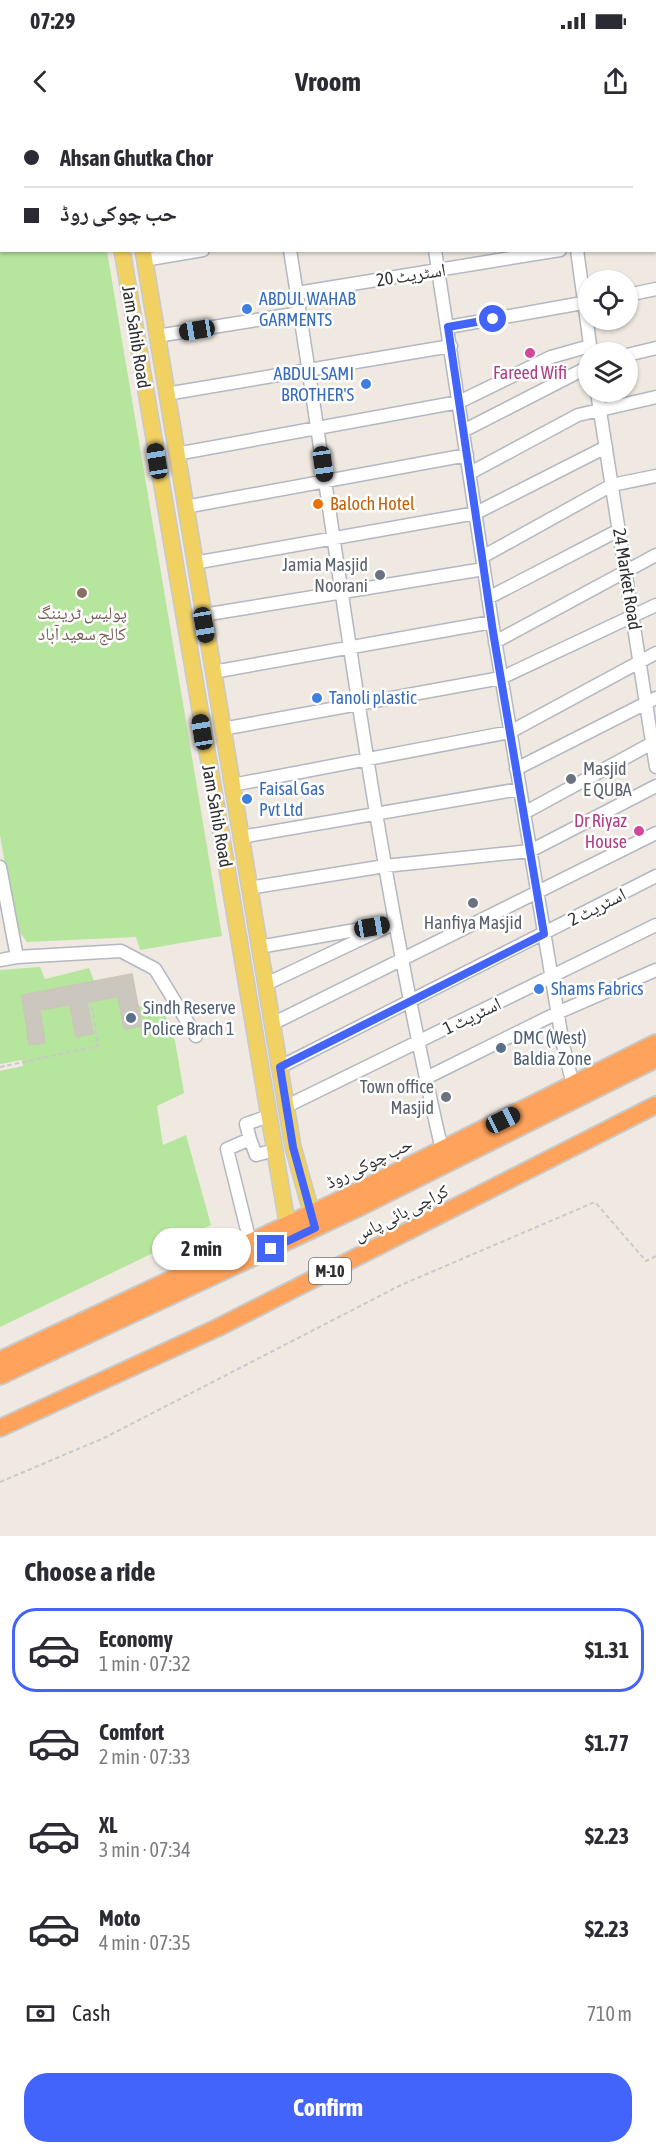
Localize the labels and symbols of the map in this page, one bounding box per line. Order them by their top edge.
street label: اسٹریٹ 20 [375,259,447,291]
street label: Jam Sahib Road [118,284,155,390]
place label: ABDUL WAHAB GARMENTS [259,288,356,330]
marker: ABDUL WAHAB GARMENTS [240,302,254,316]
route start [479,305,506,332]
car [178,318,216,342]
marker: Fareed Wifi [523,346,537,360]
place label: Fareed Wifi [493,362,567,383]
place label: ABDUL SAMI BROTHER'S [273,363,354,405]
marker: ABDUL SAMI BROTHER'S [359,377,373,391]
car [145,442,169,480]
car [312,445,334,483]
place label: Baloch Hotel [330,493,415,514]
marker: Baloch Hotel [311,497,325,511]
street label: 24 Market Road [609,526,646,631]
place label: Jamia Masjid Noorani [282,554,368,596]
marker: Jamia Masjid Noorani [373,568,387,582]
marker: پولیس ٹریننگ کالج سعید آباد [75,586,89,600]
place label: پولیس ٹریننگ کالج سعید آباد [37,602,127,646]
car [192,606,216,644]
place label: Tanoli plastic [329,687,417,708]
marker: Tanoli plastic [310,691,324,705]
car [190,713,214,751]
place label: Masjid E QUBA [583,758,632,800]
street label: Jam Sahib Road [198,763,237,869]
marker: Masjid E QUBA [564,772,578,786]
place label: Faisal Gas Pvt Ltd [259,778,325,820]
marker: Faisal Gas Pvt Ltd [240,792,254,806]
place label: Dr Riyaz House [574,810,628,852]
marker: Dr Riyaz House [632,824,646,838]
street label: اسٹریٹ 2 [565,883,629,930]
marker: Hanfiya Masjid [466,896,480,910]
place label: Hanfiya Masjid [424,912,522,933]
car [353,915,391,939]
place label: Shams Fabrics [551,978,644,999]
marker: Shams Fabrics [532,982,546,996]
street label: اسٹریٹ 1 [439,993,504,1039]
place label: Sindh Reserve Police Brach 1 [143,997,236,1039]
marker: Sindh Reserve Police Brach 1 [124,1011,138,1025]
place label: DMC (West) Baldia Zone [513,1027,591,1069]
marker: DMC (West) Baldia Zone [494,1041,508,1055]
place label: Town office Masjid [360,1076,434,1118]
marker: Town office Masjid [439,1090,453,1104]
car [483,1104,523,1136]
street label: حب چوکی روڈ [322,1133,416,1193]
street label: کراچی بائی پاس [350,1179,453,1246]
callout: 2 min [151,1228,250,1270]
route end [257,1235,284,1262]
road number: M-10 [309,1258,351,1284]

